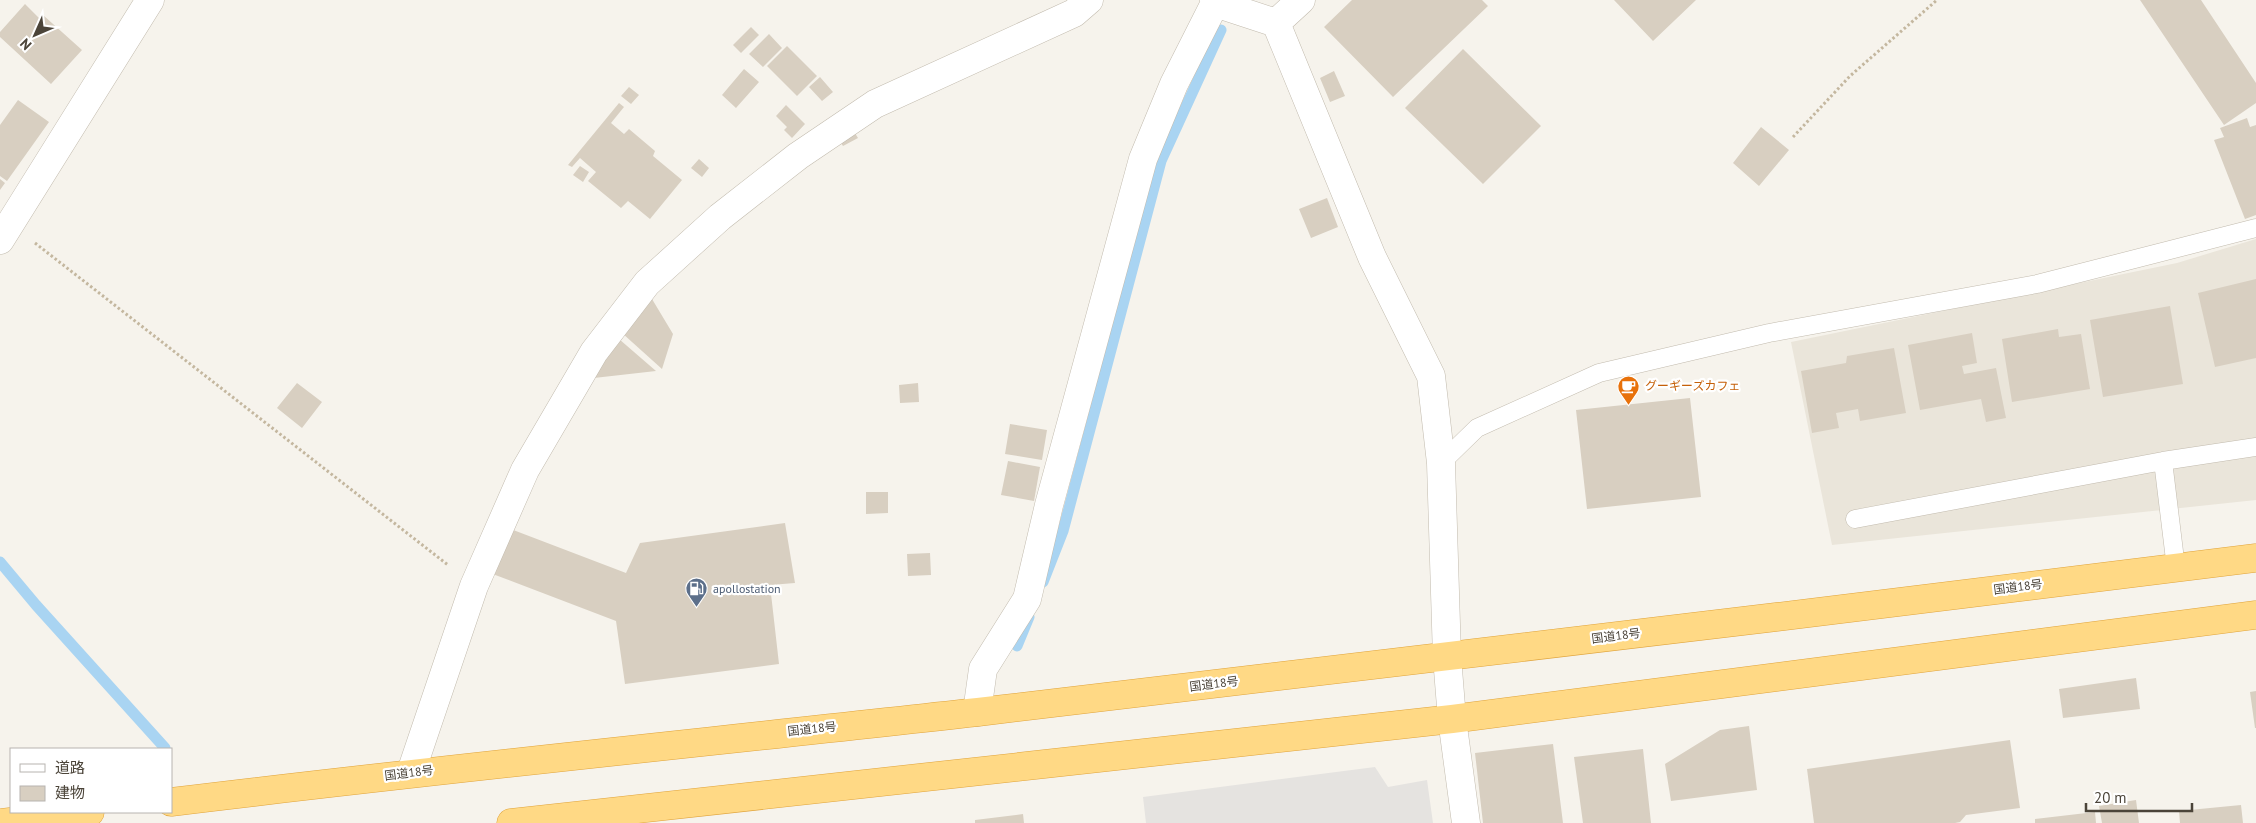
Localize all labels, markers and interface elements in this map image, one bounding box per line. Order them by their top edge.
north arrow [10,10,60,60]
text: N [16,35,35,54]
cafe icon: グーギーズカフェ [1617,374,1641,405]
place label: グーギーズカフェ [1645,378,1740,393]
street label: 国道18号 [1993,576,2043,597]
fuel station icon: apollostation [685,577,709,608]
place label: apollostation [713,581,781,596]
street label: 国道18号 [1591,625,1641,646]
street label: 国道18号 [1189,673,1239,694]
street label: 国道18号 [787,718,837,739]
legend [10,748,172,813]
text: 道路 [55,758,85,777]
street label: 国道18号 [384,762,434,783]
scale bar [2086,780,2192,812]
text: 建物 [55,783,85,802]
text: 20 m [2094,788,2127,807]

